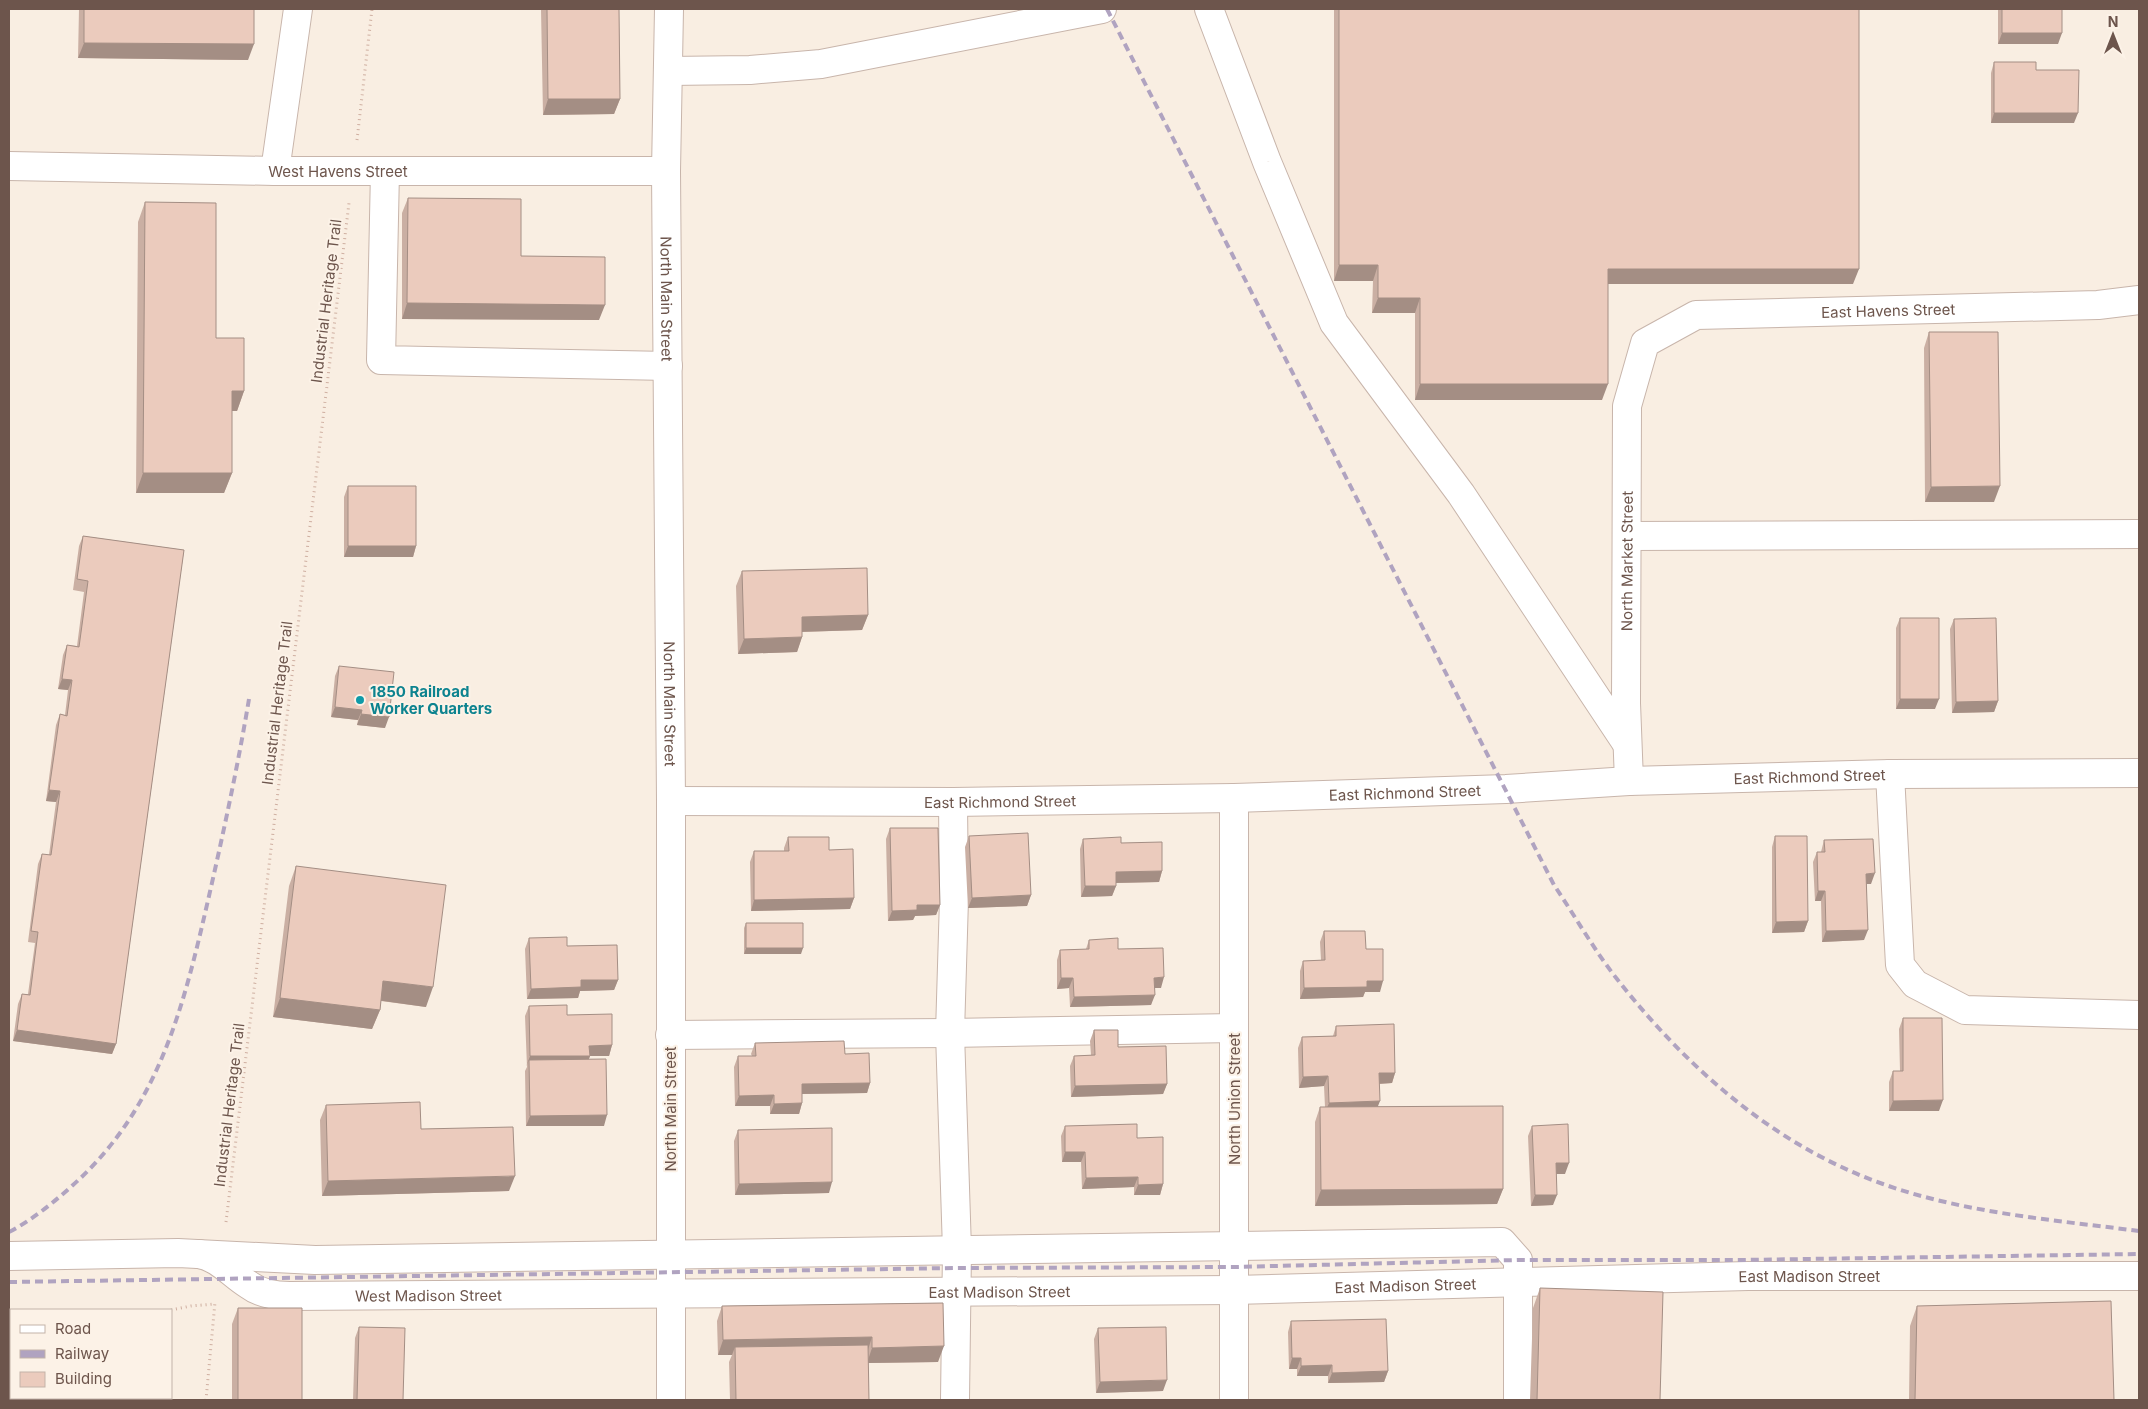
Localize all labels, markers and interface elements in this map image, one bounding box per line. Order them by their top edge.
north arrow [2088,10,2138,60]
text: N [2108,13,2118,30]
street label: West Havens Street [268,162,408,181]
street label: Industrial Heritage Trail [307,218,345,384]
street label: North Main Street [657,236,677,362]
street label: East Havens Street [1821,299,1956,321]
street label: North Market Street [1617,491,1636,631]
street label: Industrial Heritage Trail [258,620,296,786]
street label: North Main Street [660,641,680,767]
place label: 1850 Railroad Worker Quarters [370,682,492,718]
marker: 1850 Railroad Worker Quarters [354,694,366,706]
street label: East Richmond Street [1733,765,1886,788]
street label: East Richmond Street [1329,780,1481,804]
street label: East Richmond Street [924,791,1076,812]
street label: Industrial Heritage Trail [210,1022,248,1188]
street label: North Union Street [1225,1033,1244,1165]
street label: North Main Street [661,1046,680,1172]
street label: East Madison Street [1738,1267,1880,1286]
street label: East Madison Street [1334,1274,1477,1297]
street label: East Madison Street [928,1282,1070,1301]
street label: West Madison Street [355,1285,502,1305]
legend [10,1309,172,1399]
text: Road [55,1319,91,1338]
text: Railway [55,1344,110,1363]
text: Building [55,1369,112,1388]

